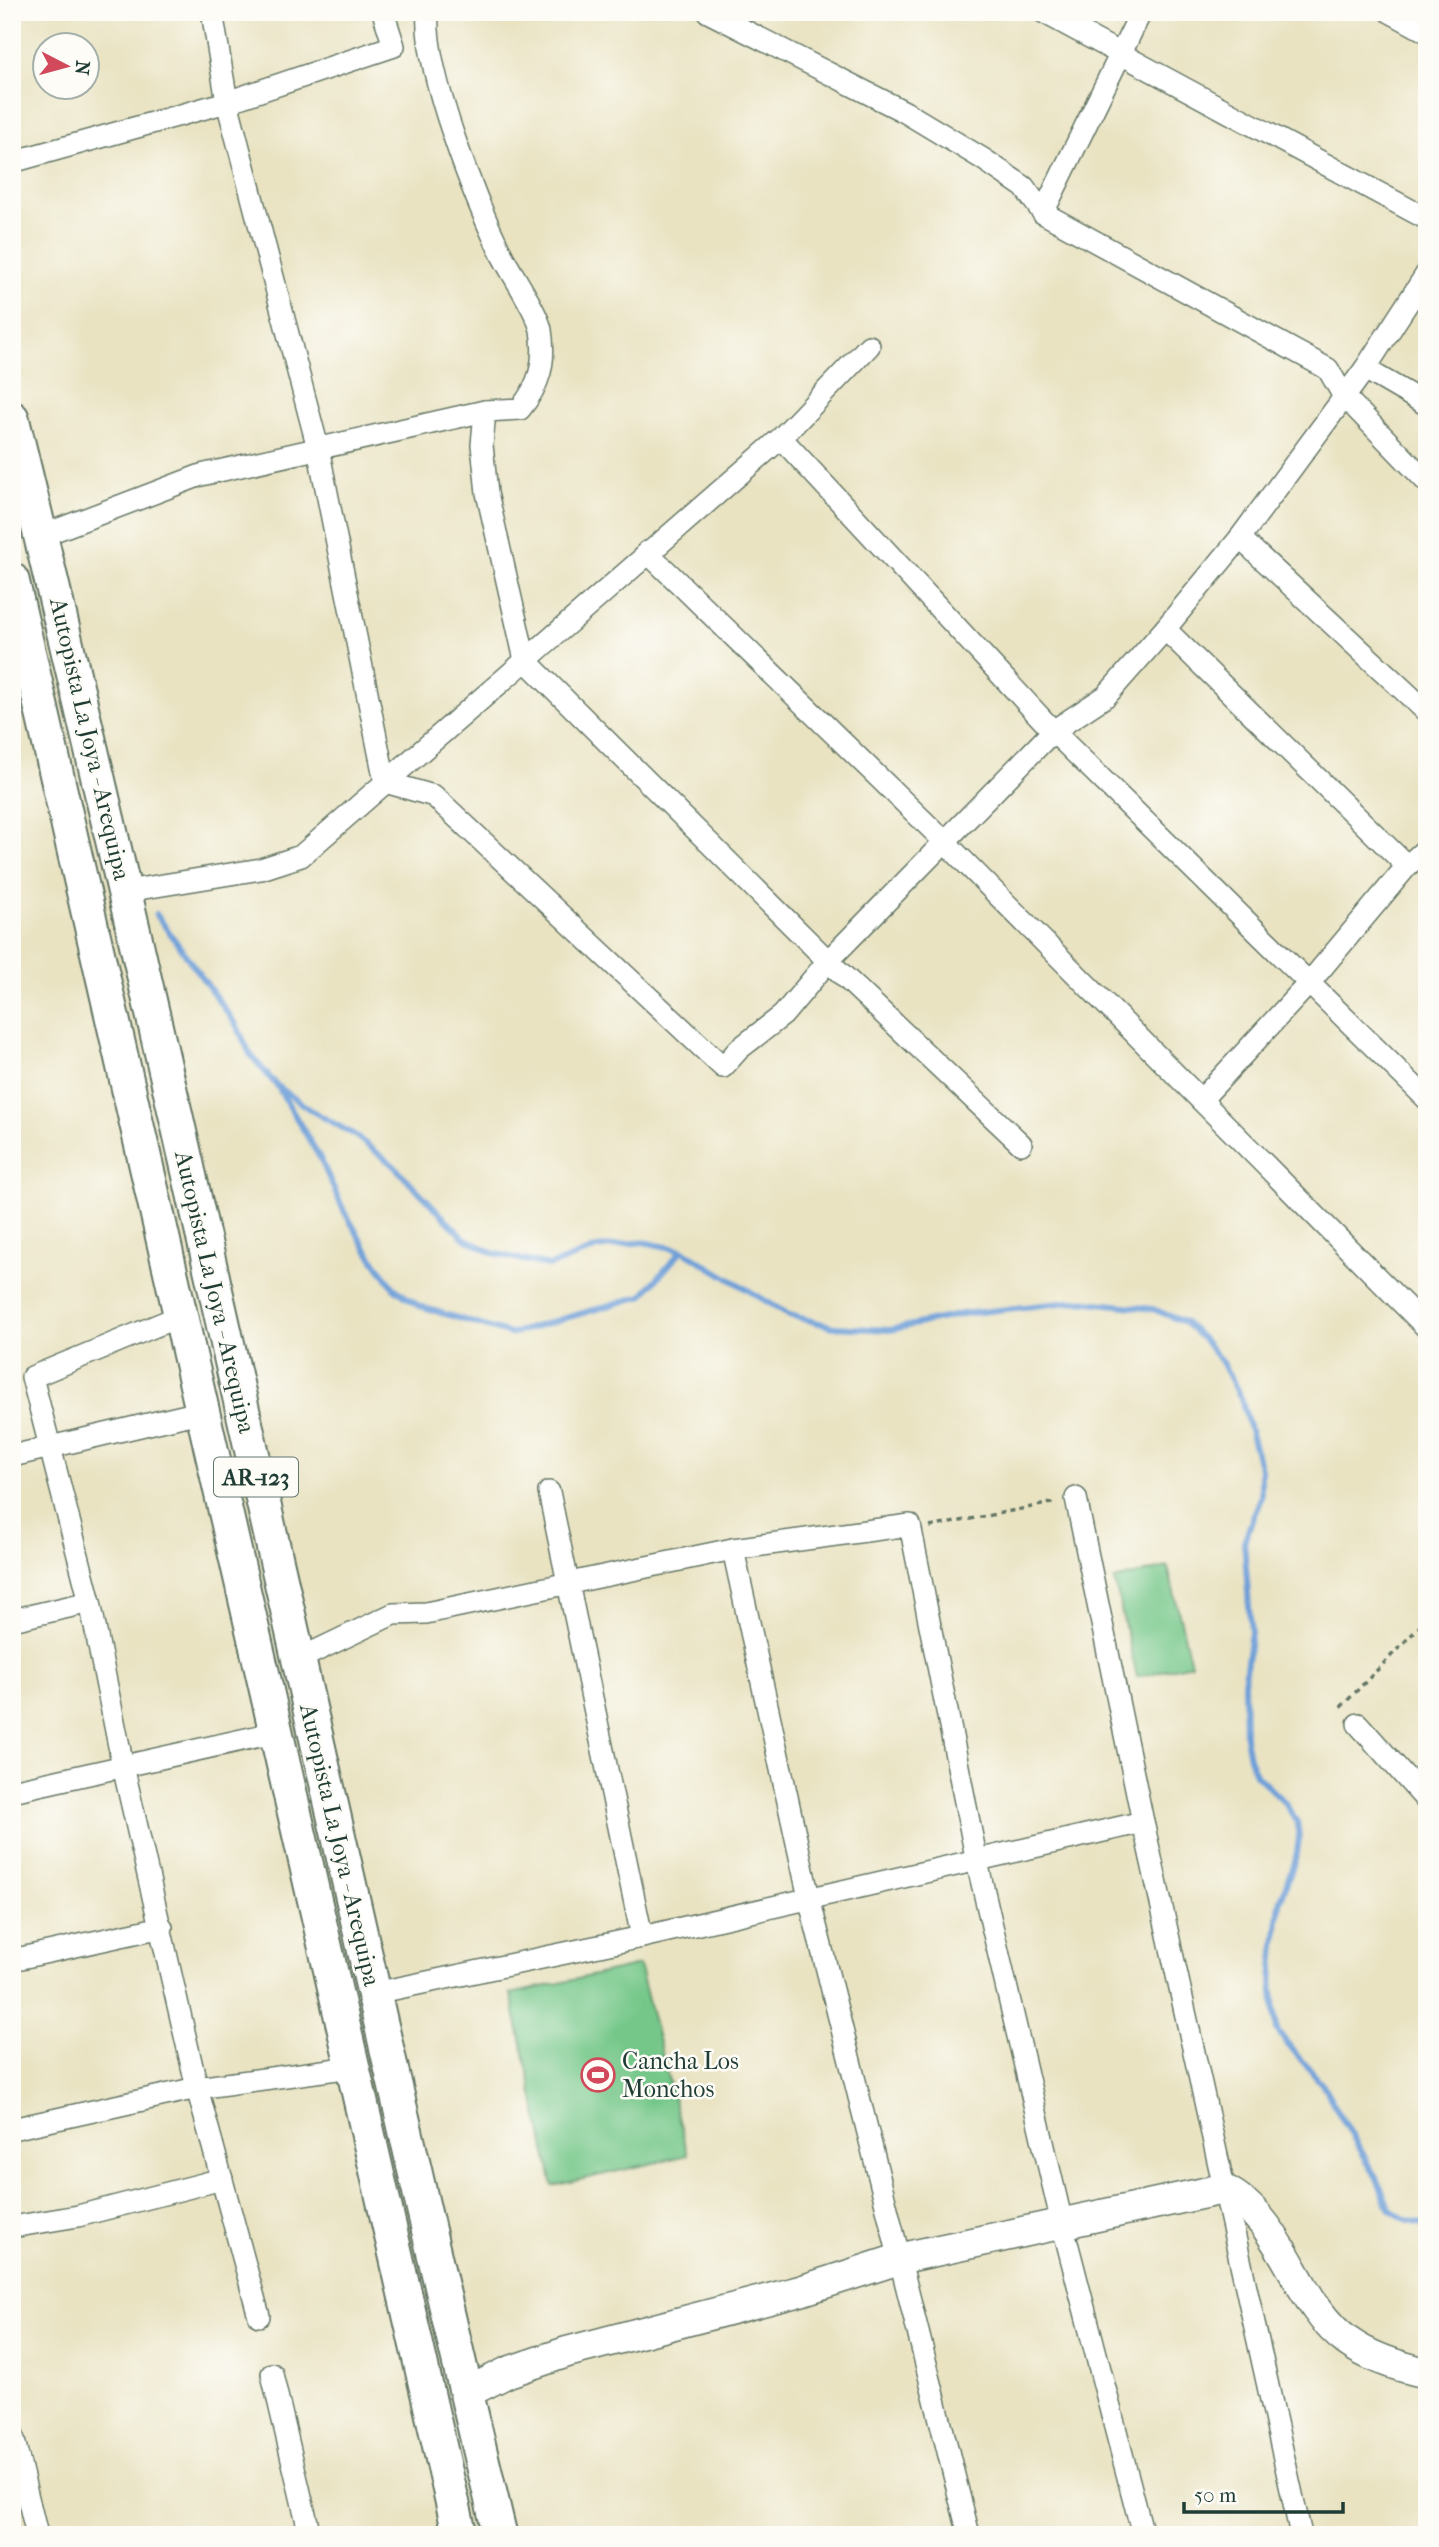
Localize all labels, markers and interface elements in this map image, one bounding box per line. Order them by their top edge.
north arrow [32,32,102,102]
text: N [70,59,94,77]
street label: Autopista La Joya - Arequipa [44,594,136,884]
street label: Autopista La Joya - Arequipa [169,1147,261,1437]
road number: AR-123 [214,1458,298,1496]
street label: Autopista La Joya - Arequipa [294,1700,386,1990]
place label: Cancha Los Monchos [622,2047,739,2103]
sports icon: Cancha Los Monchos [579,2056,617,2094]
scale bar [1184,2470,1343,2514]
text: 50 m [1194,2483,1237,2507]

